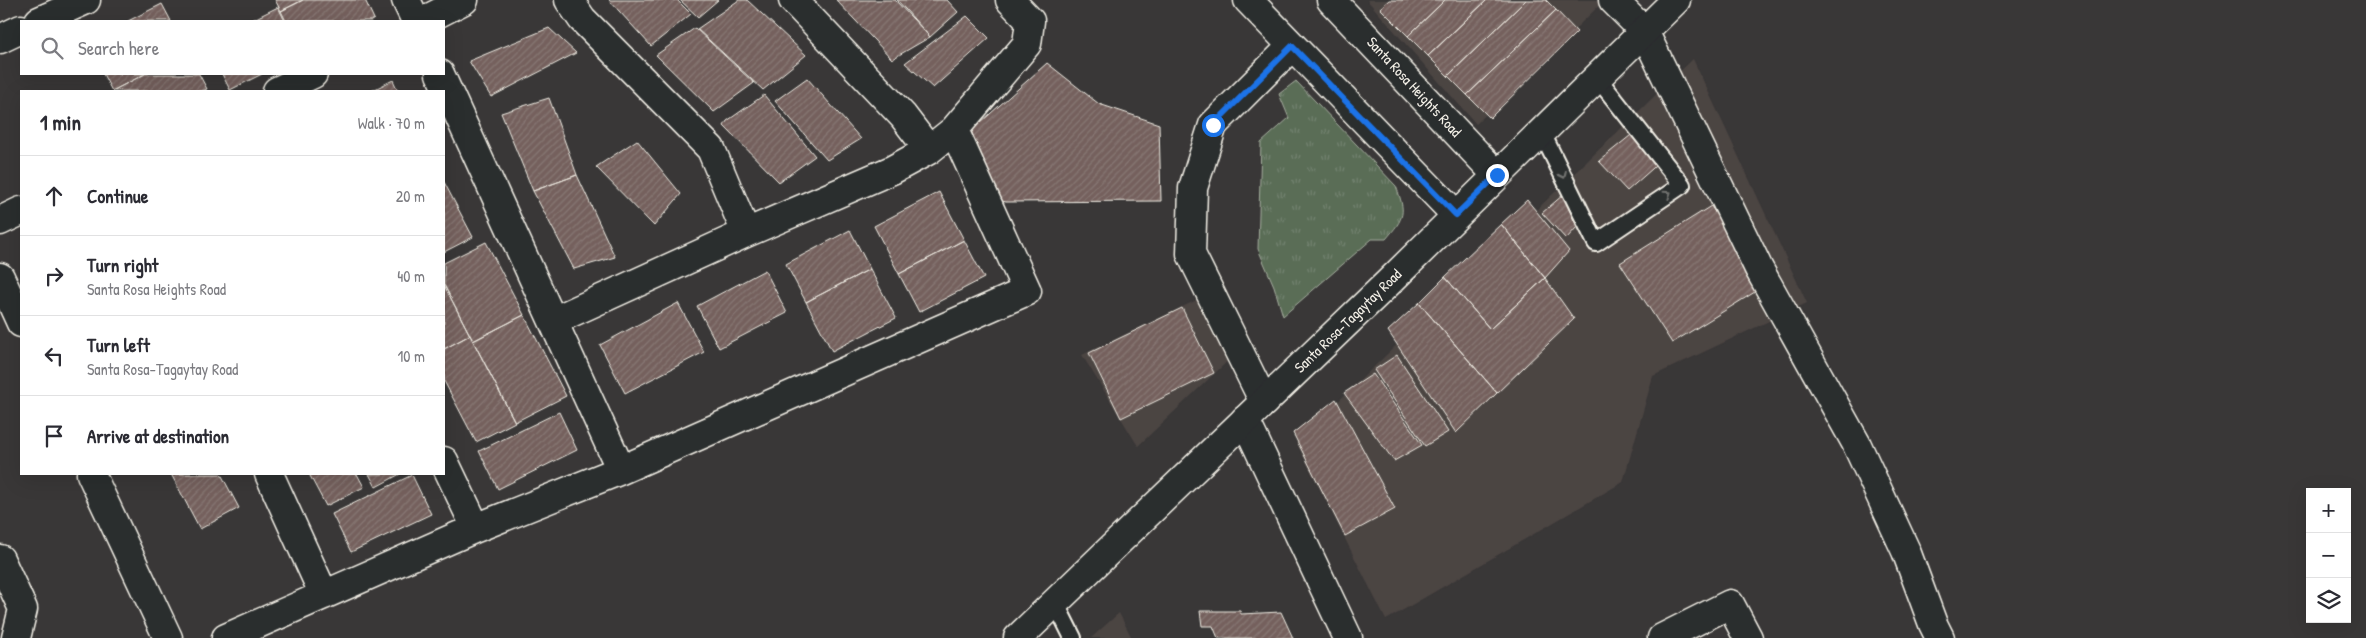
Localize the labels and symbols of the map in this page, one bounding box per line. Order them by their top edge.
street label: Santa Rosa Heights Road [1362,32,1467,142]
route start [1202,114,1225,137]
route end [1486,164,1509,187]
one-way arrow [1557,170,1567,179]
one-way arrow [1662,191,1672,200]
street label: Santa Rosa-Tagaytay Road [1289,264,1406,377]

